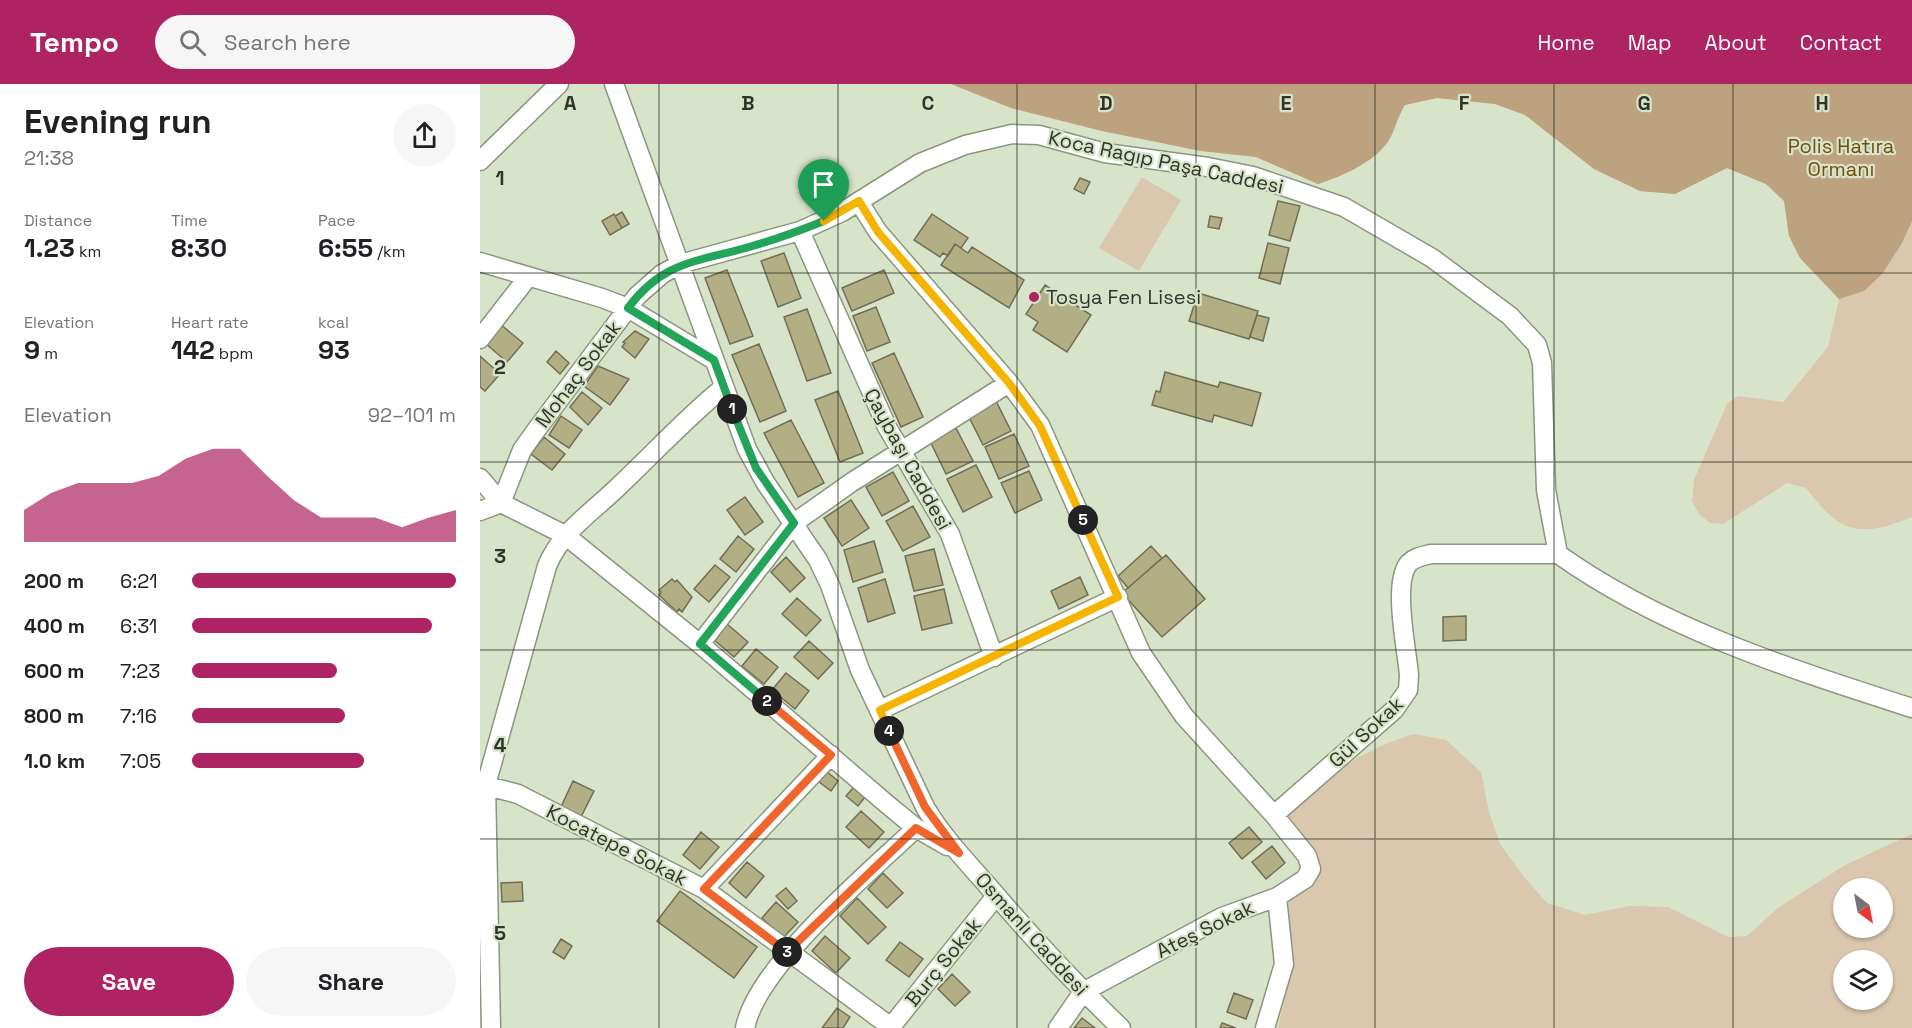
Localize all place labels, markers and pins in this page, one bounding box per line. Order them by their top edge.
pin [798,159,849,221]
place label: Tosya Fen Lisesi [1046,284,1201,310]
marker: Tosya Fen Lisesi [1027,290,1041,304]
pin: 1 [717,394,747,424]
pin: 5 [1068,505,1098,535]
pin: 2 [752,686,782,716]
pin: 4 [874,716,904,746]
pin: 3 [772,937,802,967]

